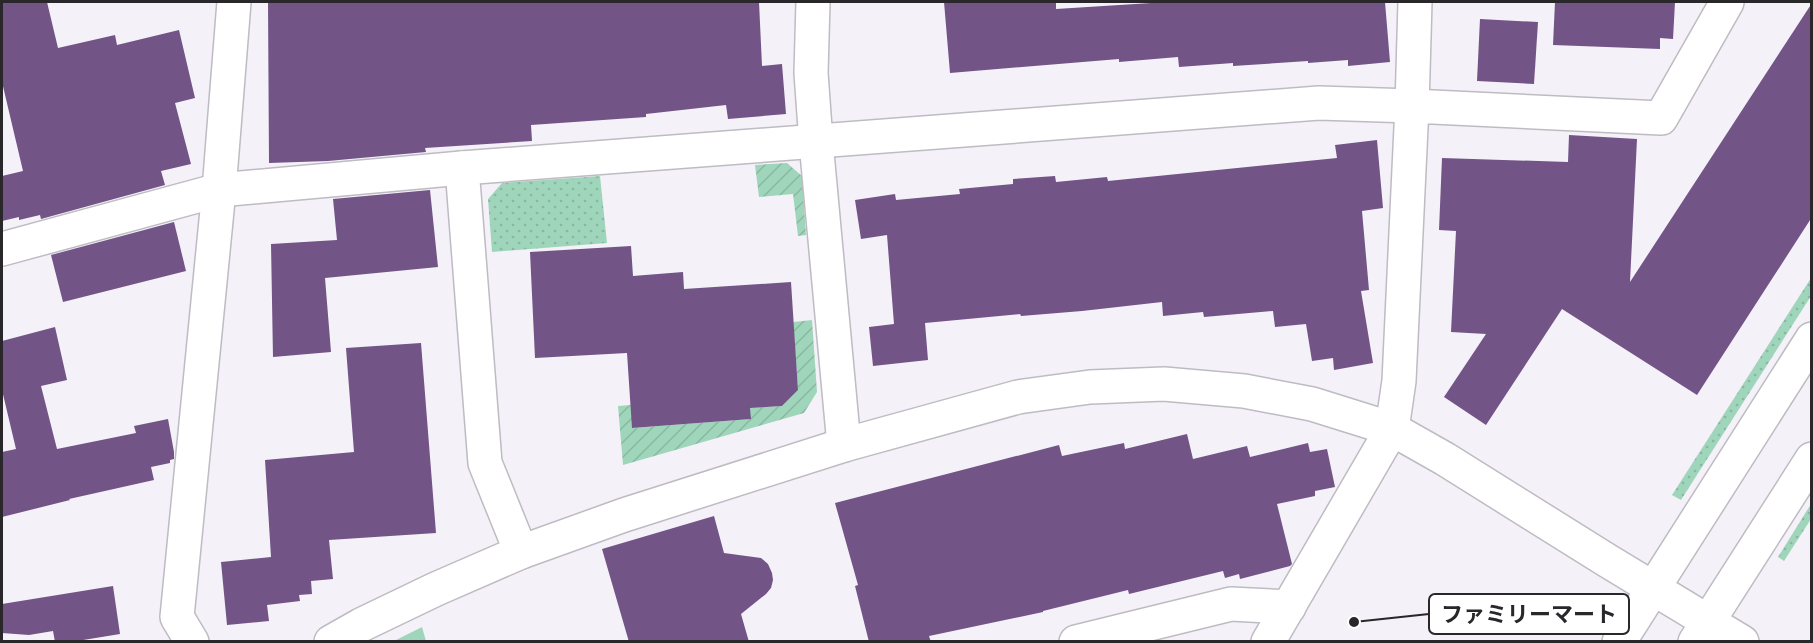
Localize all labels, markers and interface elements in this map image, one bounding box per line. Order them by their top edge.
callout: ファミリーマート [1429,594,1629,634]
text: ファミリーマート [1441,600,1617,628]

